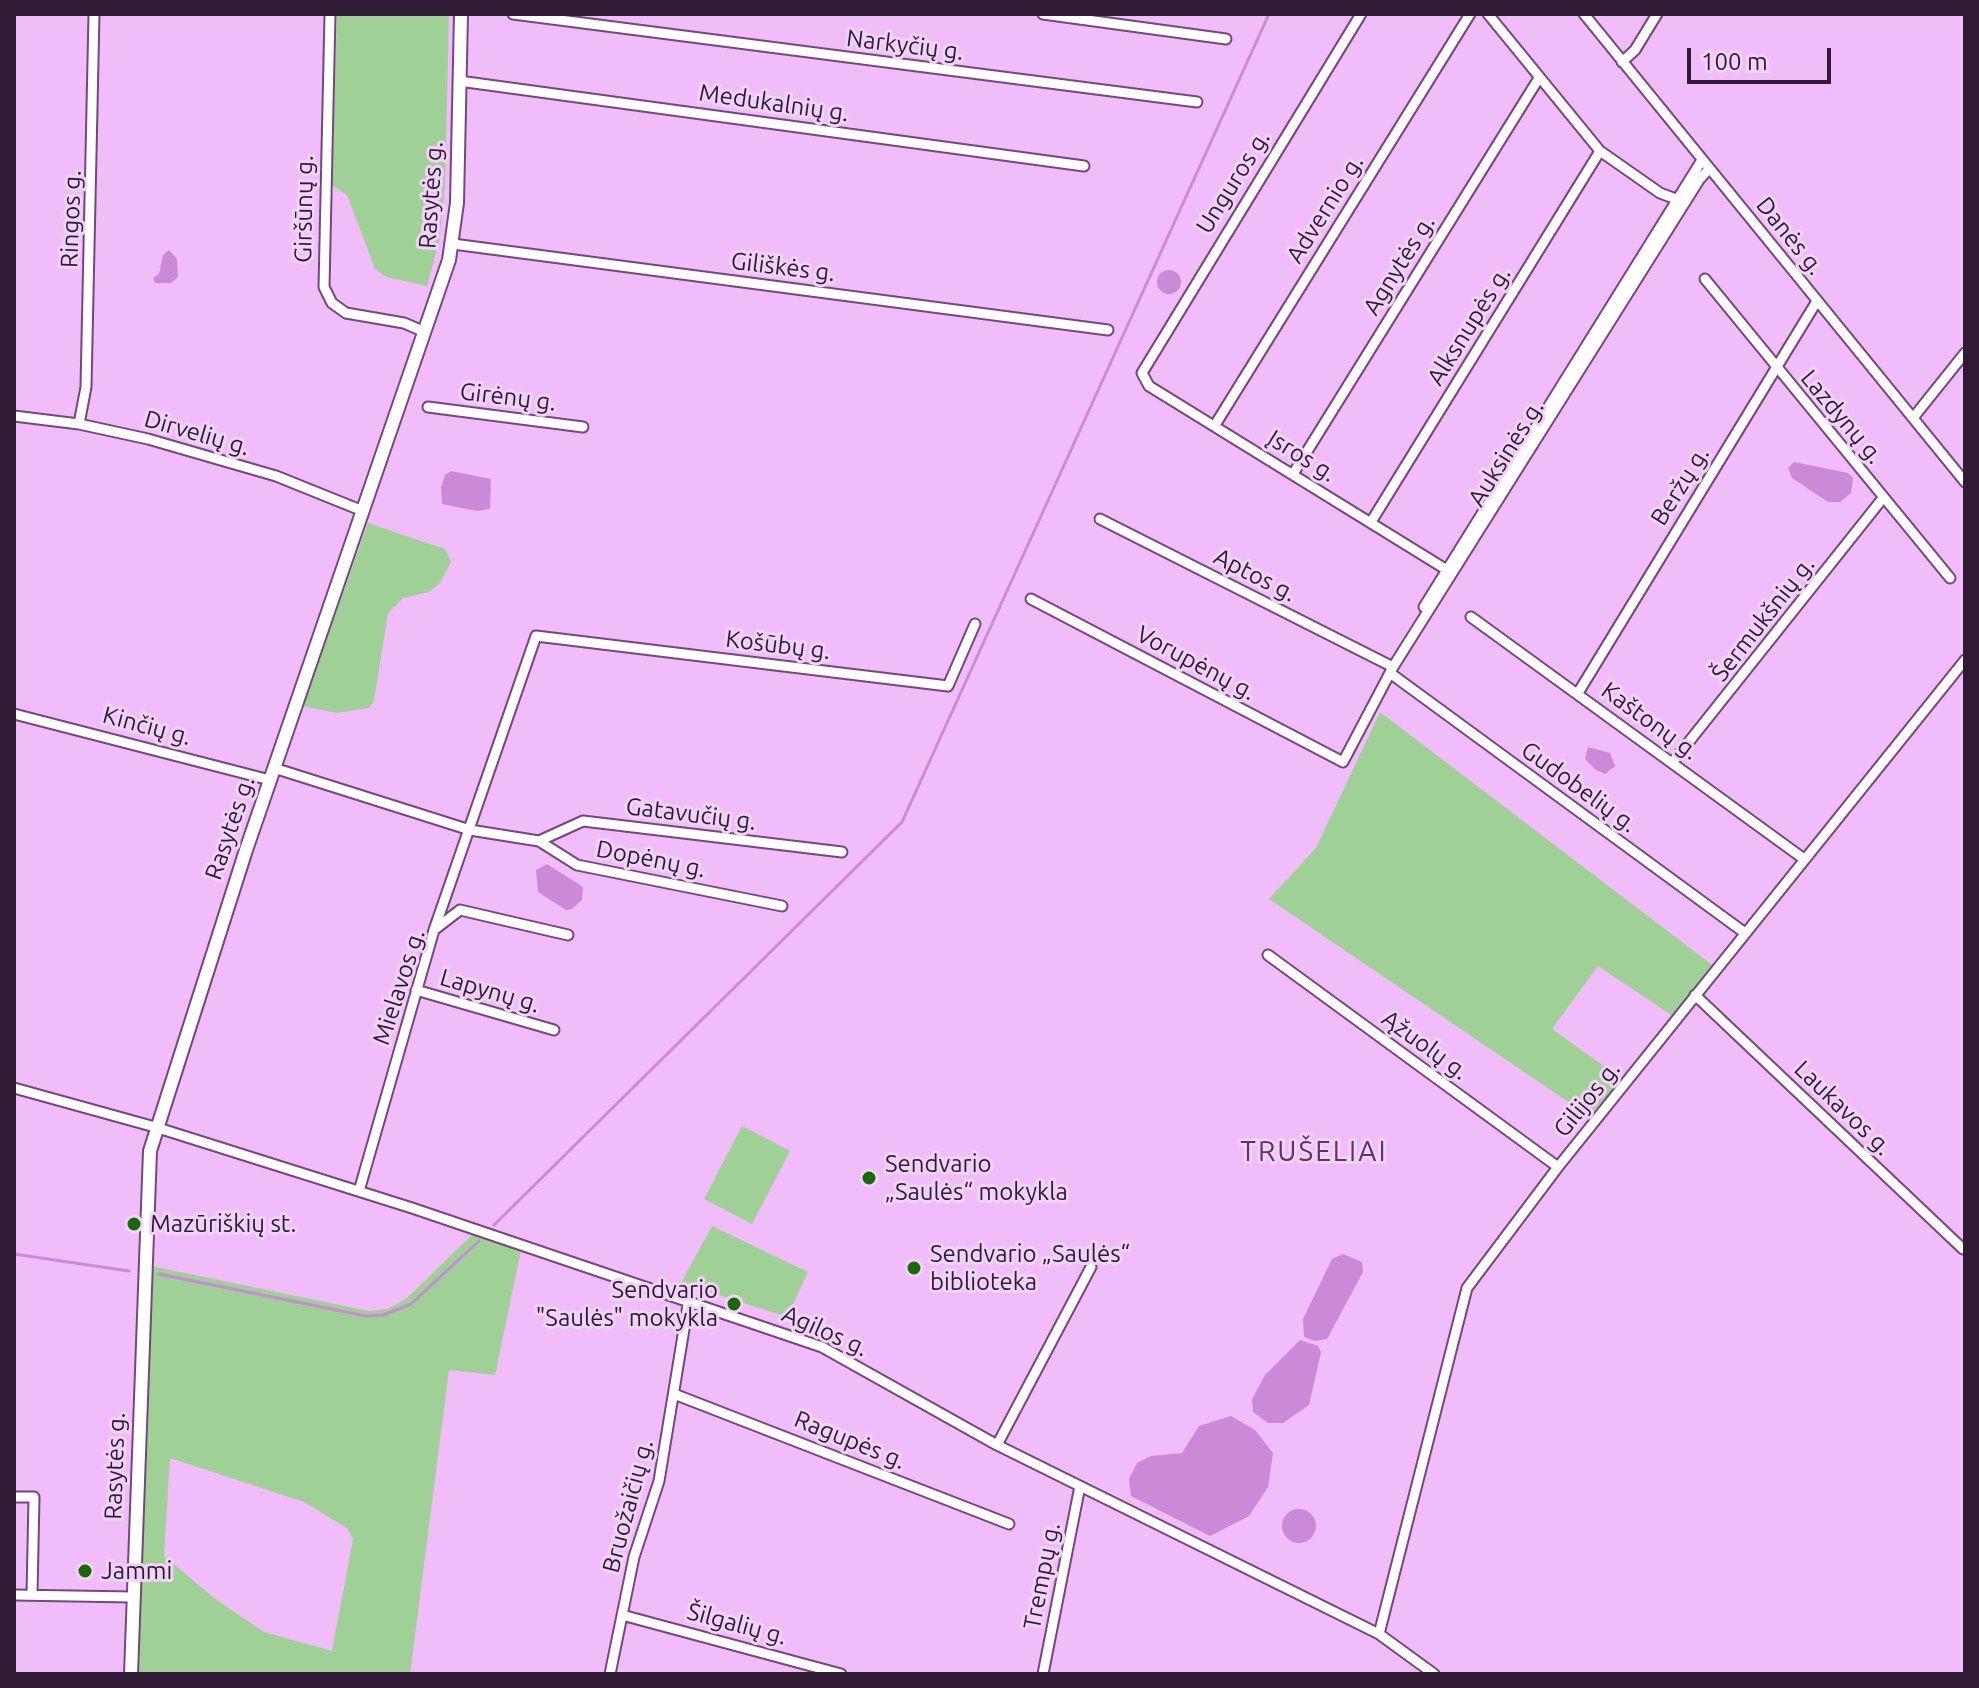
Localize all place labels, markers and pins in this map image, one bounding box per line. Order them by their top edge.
place label: Sendvario „Saulės“ mokykla [885,1150,1068,1206]
marker: Sendvario „Saulės“ mokykla [860,1169,878,1187]
place label: Mazūriškių st. [150,1210,296,1238]
marker: Mazūriškių st. [125,1215,143,1233]
place label: Sendvario „Saulės“ biblioteka [930,1240,1130,1296]
marker: Sendvario „Saulės“ biblioteka [905,1259,923,1277]
place label: Sendvario "Saulės" mokykla [536,1276,718,1332]
marker: Sendvario "Saulės" mokykla [725,1295,743,1313]
place label: Jammi [101,1557,172,1585]
marker: Jammi [76,1562,94,1580]

